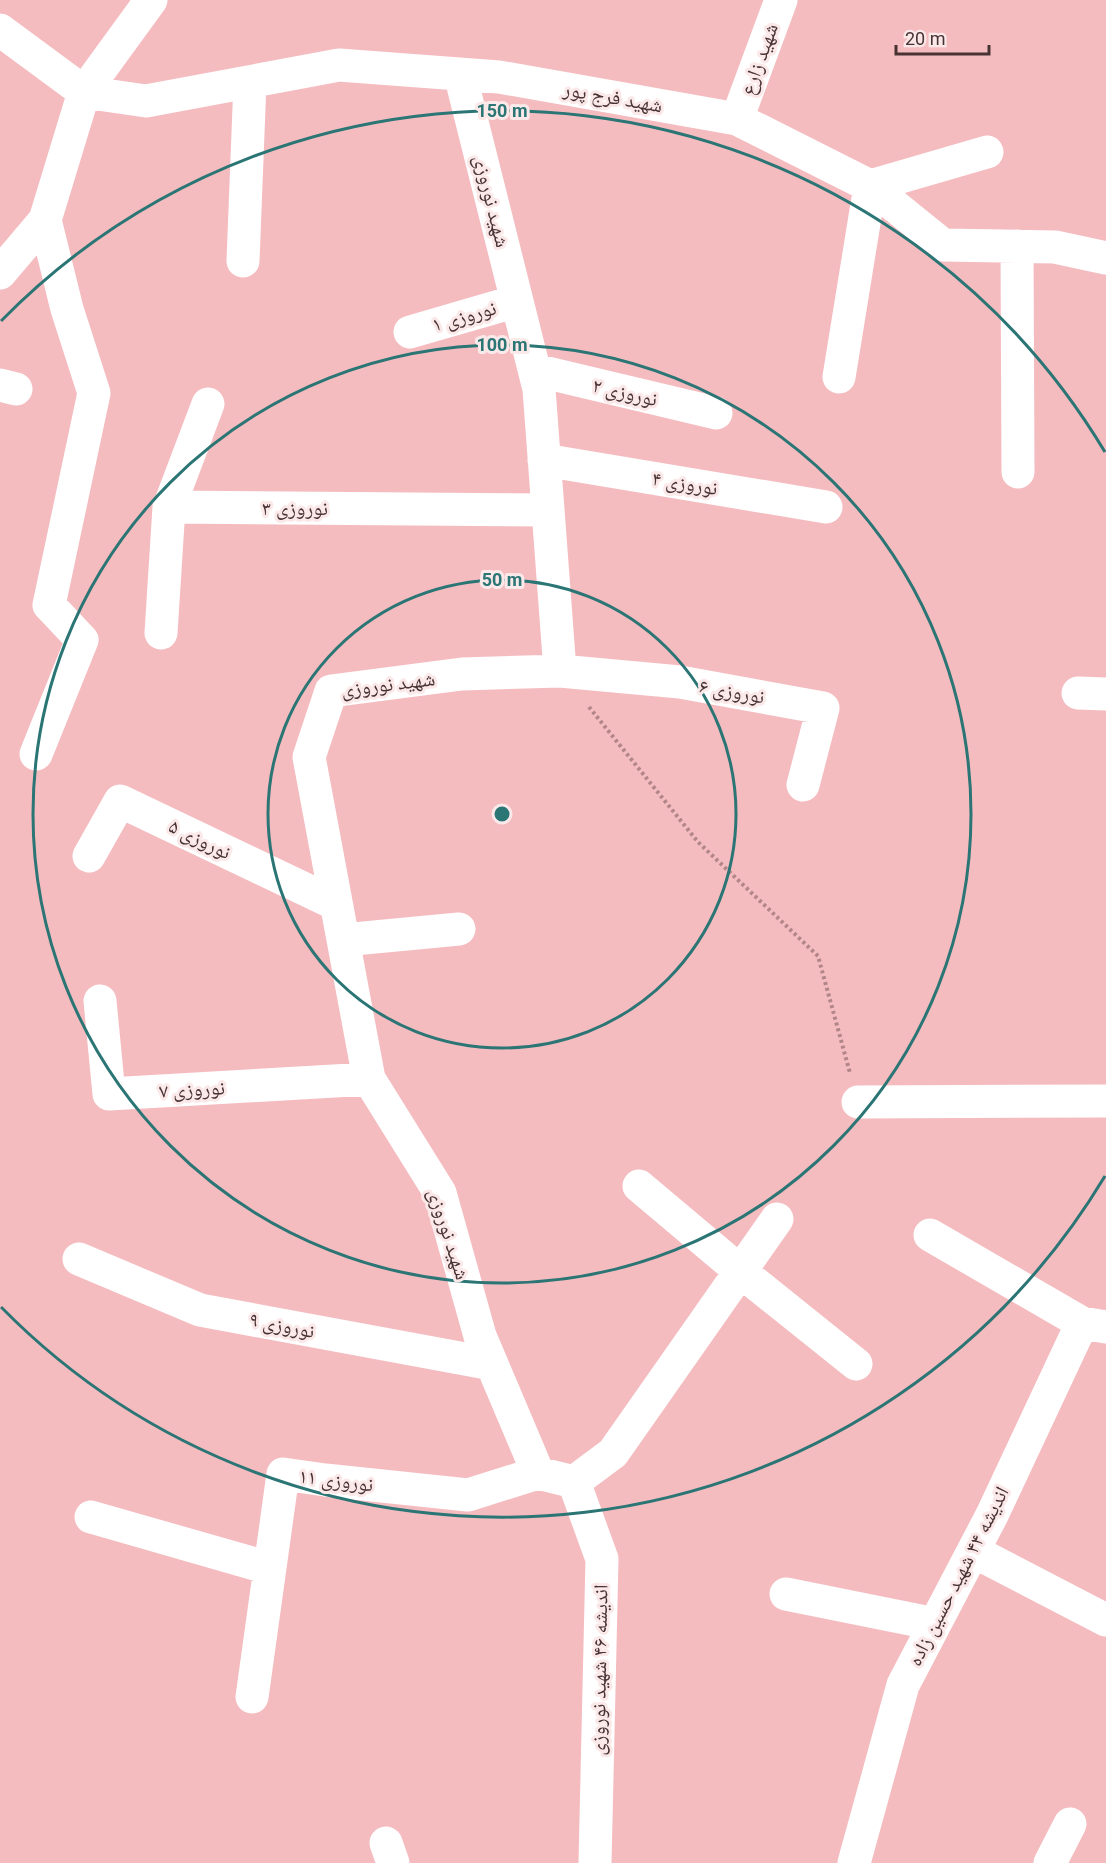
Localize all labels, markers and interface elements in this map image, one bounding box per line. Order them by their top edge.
scale bar [896,18,989,56]
street label: شهید زارع [735,20,784,99]
text: 20 m [905,28,945,49]
street label: شهید فرج پور [560,76,665,119]
text: 150 m [476,100,528,121]
street label: شهید نوروزی [469,152,515,250]
street label: نوروزی ۱ [429,295,499,337]
text: 100 m [476,334,528,355]
street label: نوروزی ۲ [590,373,660,411]
street label: نوروزی ۴ [651,466,719,500]
street label: نوروزی ۳ [262,496,328,520]
text: 50 m [482,569,522,590]
street label: شهید نوروزی [340,666,436,702]
street label: نوروزی ۶ [697,673,767,709]
centre of rings [492,804,512,824]
street label: نوروزی ۵ [165,814,235,864]
street label: نوروزی ۷ [158,1075,226,1103]
street label: شهید نوروزی [423,1185,475,1283]
street label: نوروزی ۹ [247,1307,317,1343]
street label: نوروزی ۱۱ [297,1464,375,1496]
street label: اندیشه ۴۴ شهید حسین زاده [902,1482,1014,1670]
street label: اندیشه ۴۶ شهید نوروزی [586,1584,612,1756]

